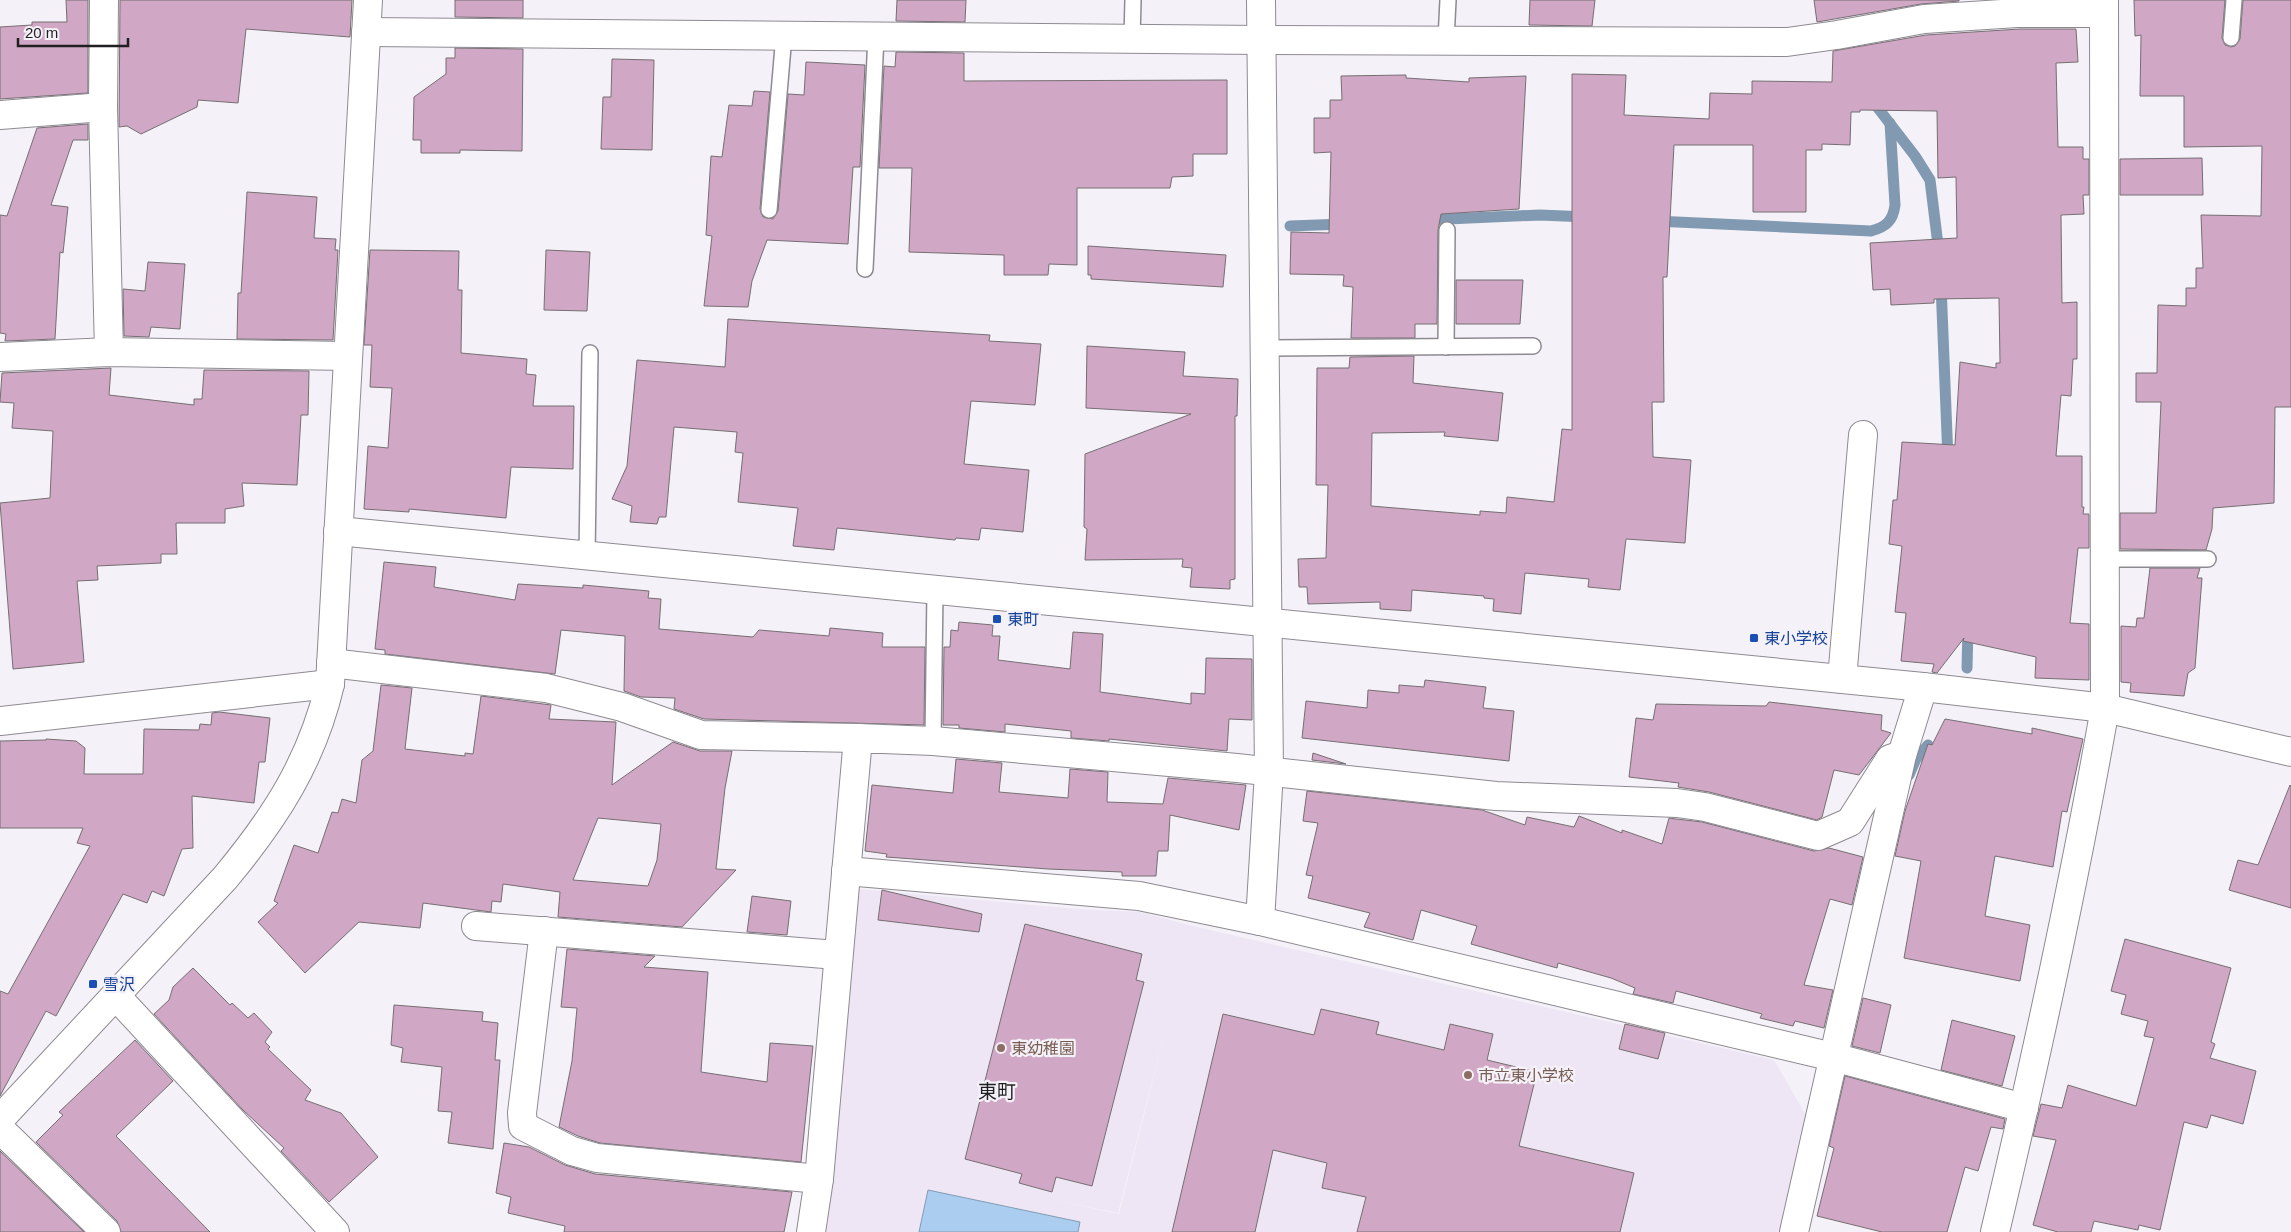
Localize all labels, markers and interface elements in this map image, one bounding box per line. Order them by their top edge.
scale bar [18,15,128,47]
text: 20 m [25,24,58,41]
place label: 東町 [1007,611,1039,628]
marker: 東町 [991,613,1003,625]
place label: 東小学校 [1764,630,1828,647]
marker: 東小学校 [1748,632,1760,644]
place label: 雪沢 [103,976,135,993]
marker: 雪沢 [87,978,99,990]
place label: 東幼稚園 [1011,1040,1075,1057]
marker: 東幼稚園 [995,1042,1007,1054]
place label: 市立東小学校 [1478,1067,1574,1084]
marker: 市立東小学校 [1462,1069,1474,1081]
district label: 東町 [978,1081,1016,1102]

